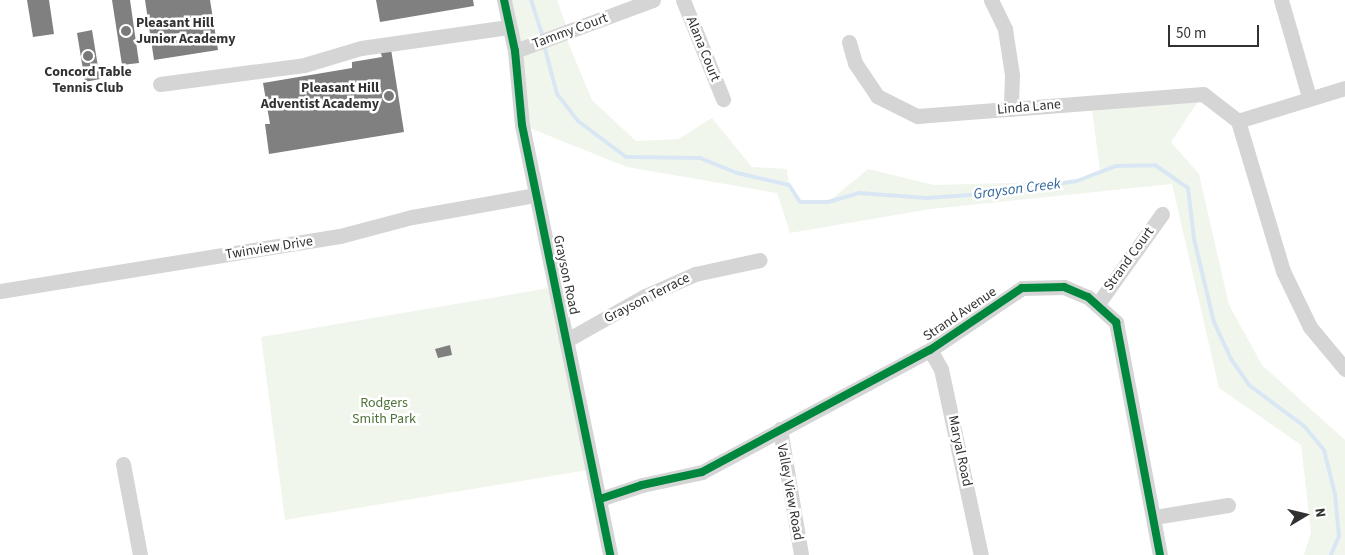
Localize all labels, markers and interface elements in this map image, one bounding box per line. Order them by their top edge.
street label: Tammy Court [530,10,610,52]
street label: Alana Court [682,14,724,84]
place label: Pleasant Hill Junior Academy [136,15,235,48]
scale bar [1170,15,1261,47]
text: 50 m [1176,23,1206,44]
marker: Pleasant Hill Junior Academy [120,25,132,37]
marker: Concord Table Tennis Club [82,50,94,62]
place label: Concord Table Tennis Club [44,64,132,96]
place label: Pleasant Hill Adventist Academy [261,80,379,112]
marker: Pleasant Hill Adventist Academy [383,90,395,102]
street label: Linda Lane [996,96,1062,118]
water label: Grayson Creek [972,175,1062,203]
street label: Strand Court [1100,224,1158,294]
street label: Twinview Drive [224,233,314,263]
street label: Grayson Road [549,234,583,316]
street label: Grayson Terrace [601,269,693,327]
street label: Strand Avenue [920,283,1000,345]
park label: Rodgers Smith Park [352,395,416,428]
street label: Maryal Road [944,414,976,488]
street label: Valley View Road [773,442,807,542]
north arrow [1280,490,1330,540]
text: N [1309,506,1330,519]

